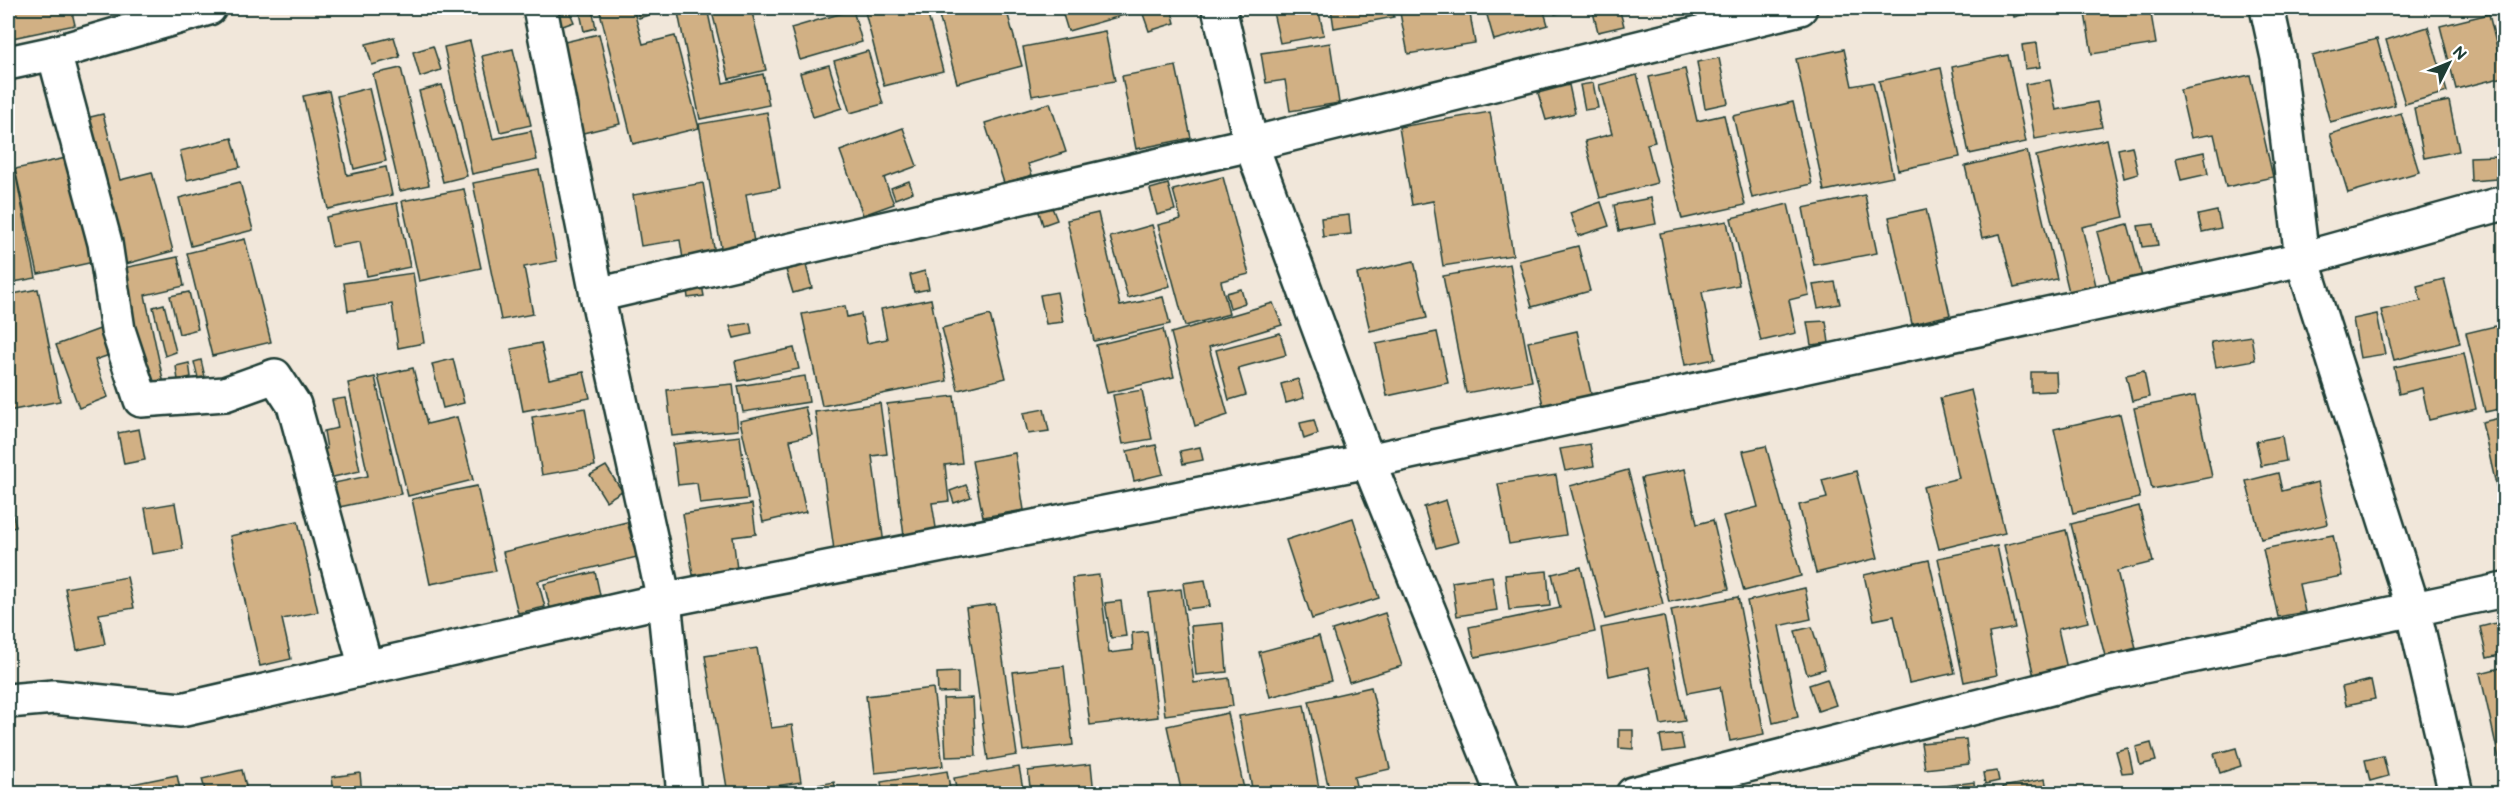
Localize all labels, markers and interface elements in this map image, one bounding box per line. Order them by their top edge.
north arrow [2419,33,2479,93]
text: N [2448,43,2470,65]

